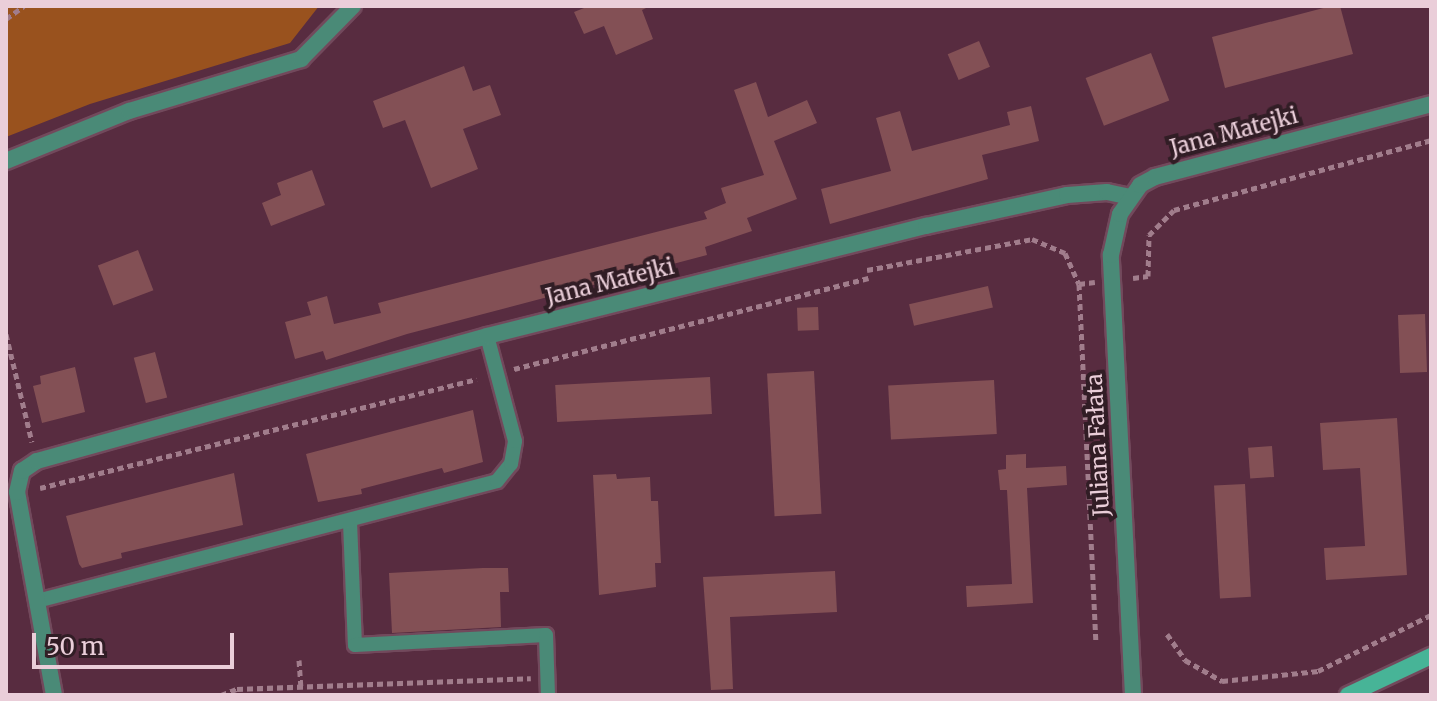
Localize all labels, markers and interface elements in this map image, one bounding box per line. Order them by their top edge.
street label: Jana Matejki [1167,102,1301,162]
street label: Jana Matejki [543,253,677,311]
street label: Juliana Fałata [1081,373,1115,517]
scale bar [36,617,238,667]
text: 50 m [46,631,105,662]

